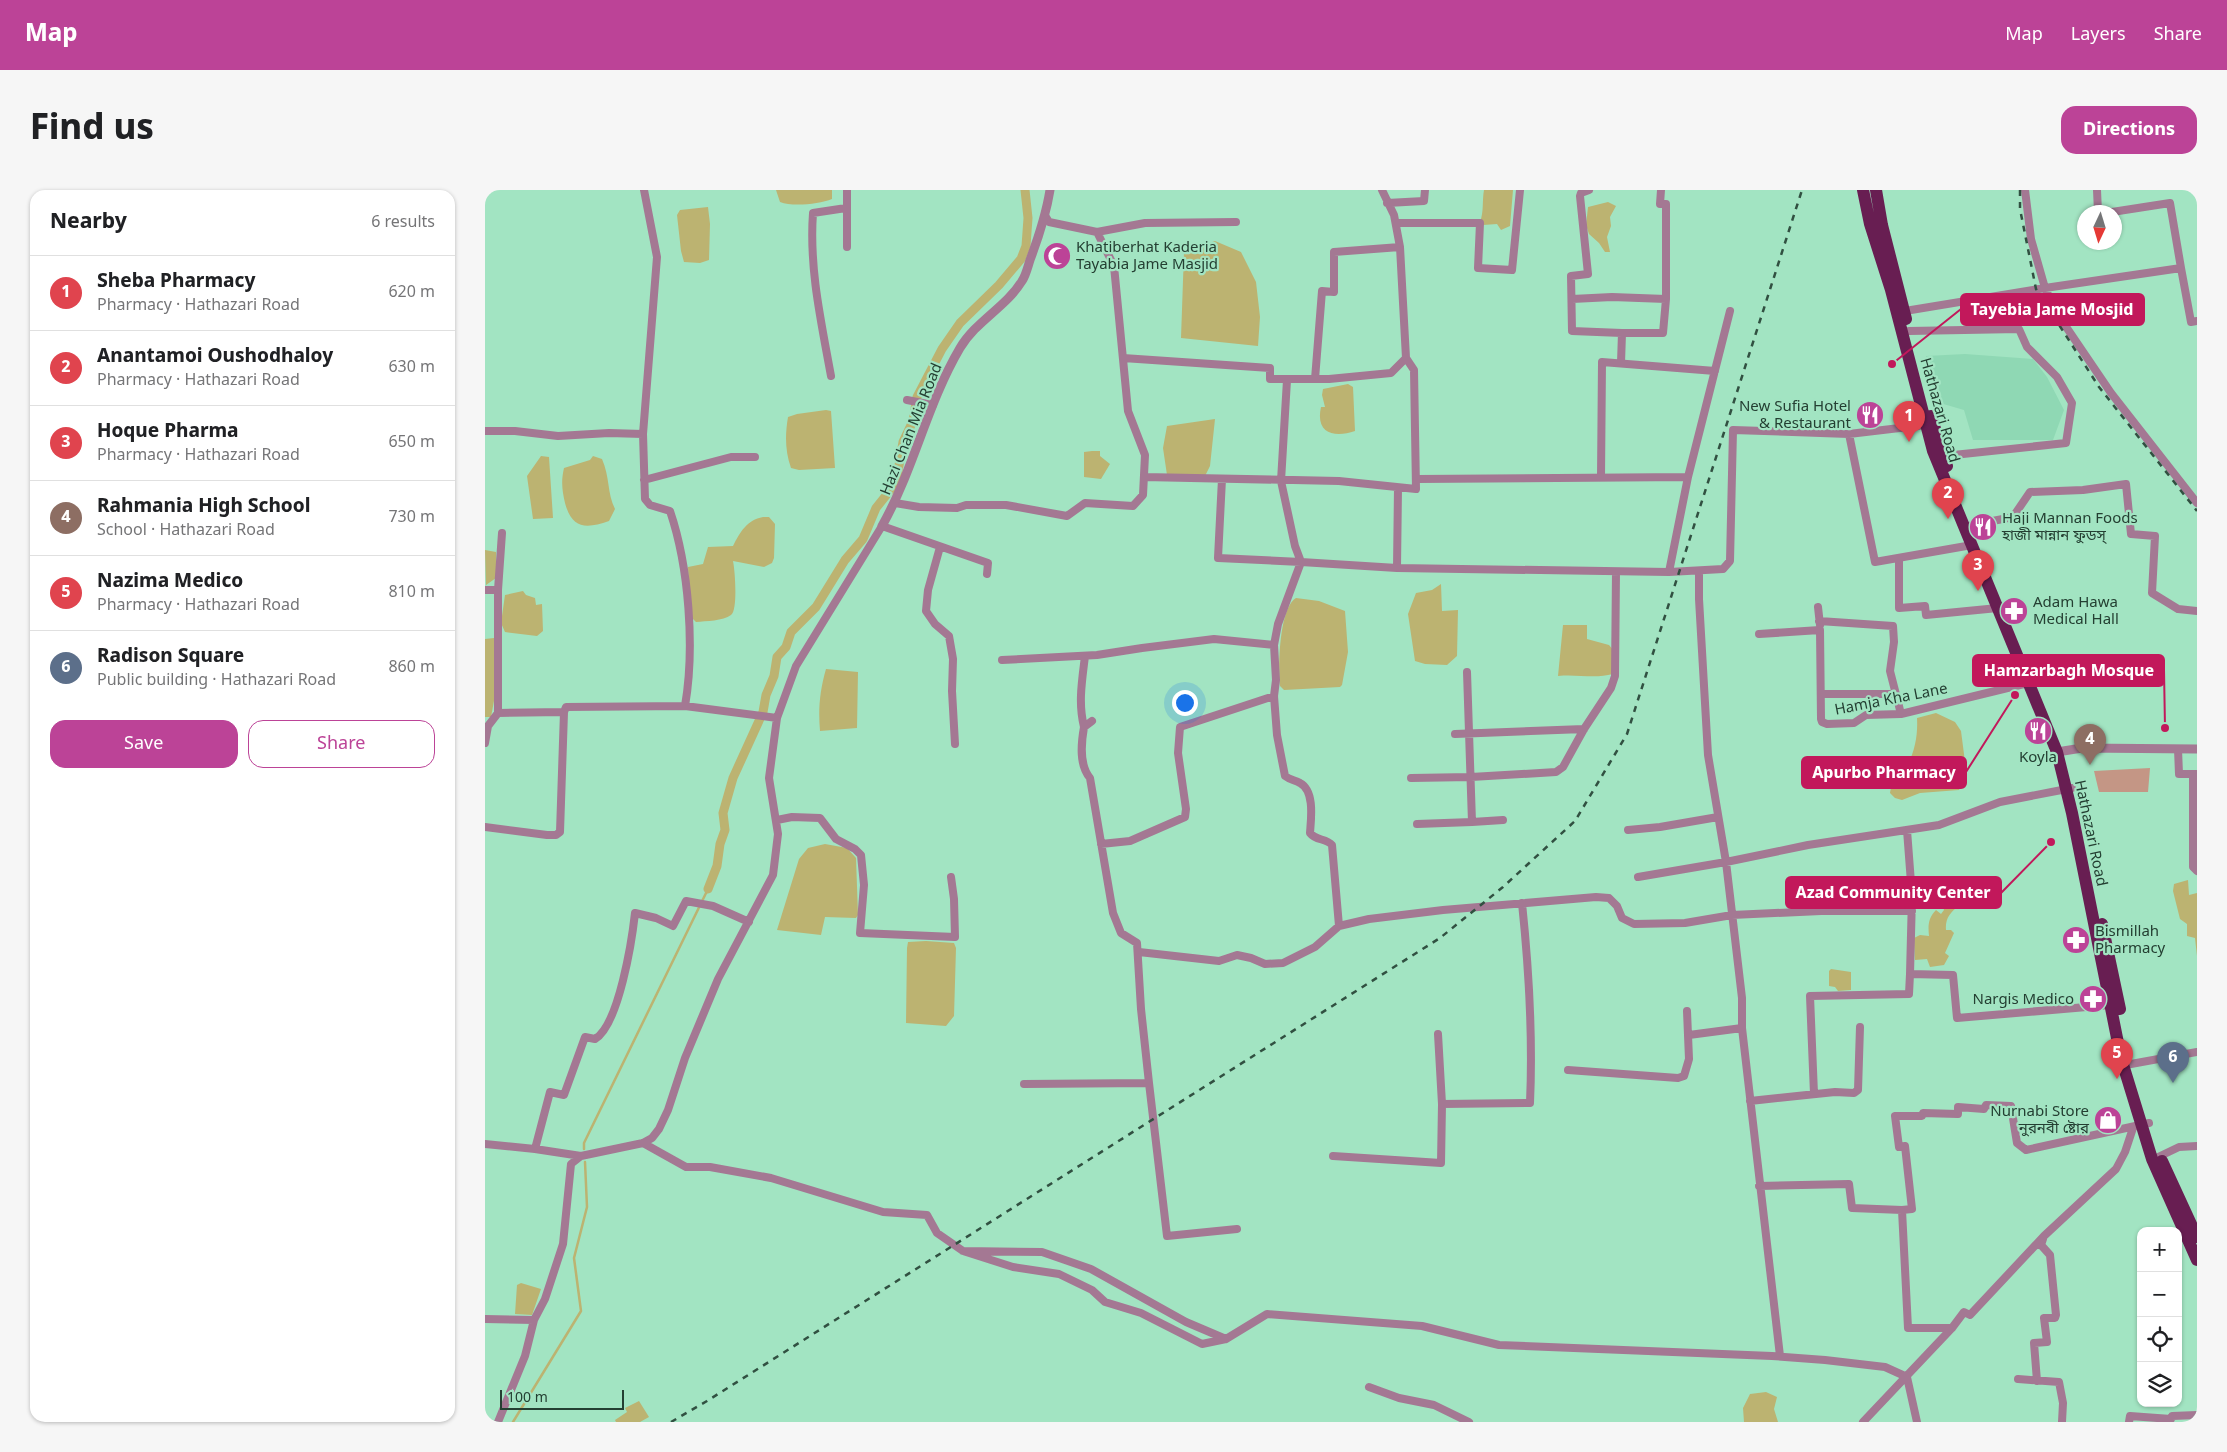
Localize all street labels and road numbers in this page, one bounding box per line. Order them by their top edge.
street label: Hathazari Road [1915,356,1964,465]
street label: Hazi Chan Mia Road [876,360,948,498]
street label: Hamja Kha Lane [1833,679,1949,721]
street label: Hathazari Road [2069,778,2111,888]

